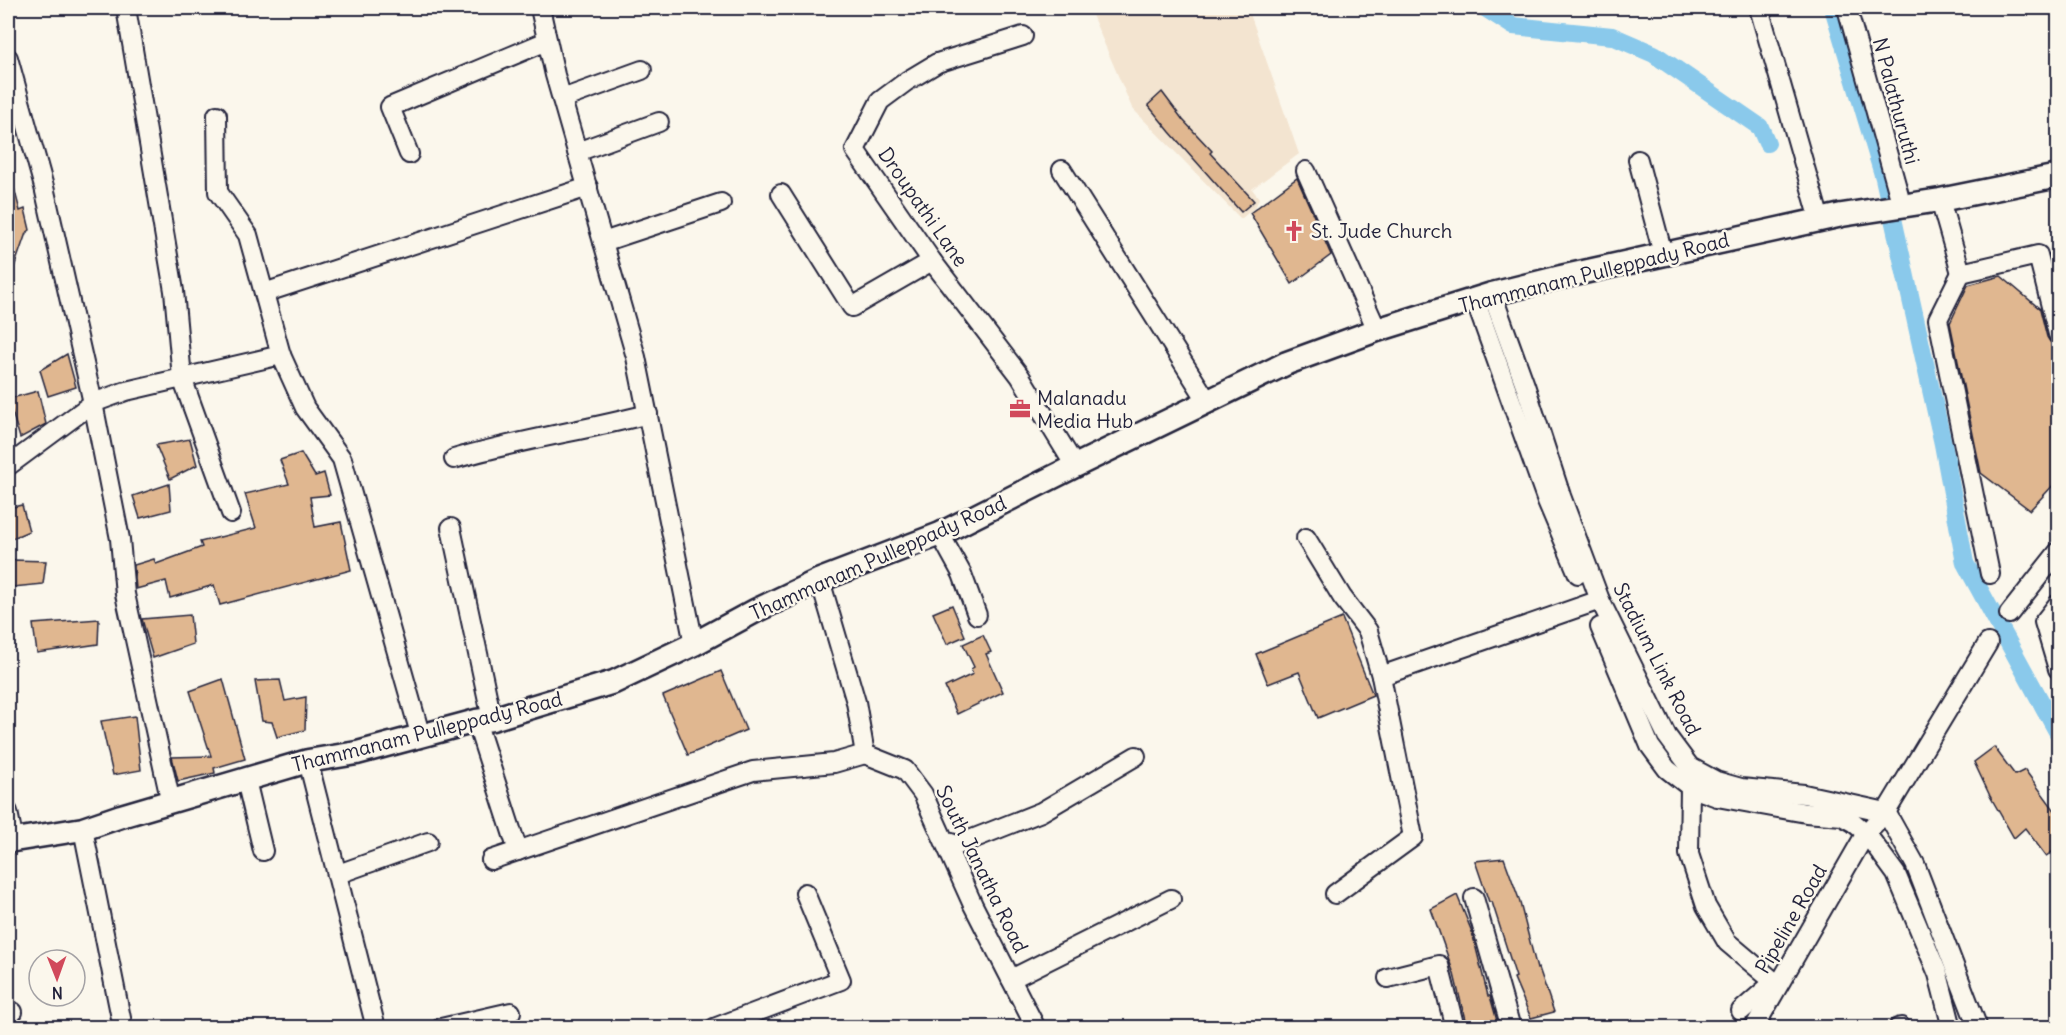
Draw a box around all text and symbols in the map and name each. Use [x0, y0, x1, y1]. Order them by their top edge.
street label: N Palathuruthi [1868, 35, 1925, 167]
street label: Droupathi Lane [873, 142, 974, 271]
place label: St. Jude Church [1311, 218, 1452, 243]
church icon: St. Jude Church [1282, 219, 1306, 243]
street label: Thammanam Pulleppady Road [1456, 227, 1732, 318]
place label: Malanadu Media Hub [1037, 385, 1133, 433]
office icon: Malanadu Media Hub [1008, 397, 1032, 421]
street label: Thammanam Pulleppady Road [746, 490, 1010, 625]
street label: Stadium Link Road [1608, 578, 1707, 739]
street label: Thammanam Pulleppady Road [289, 686, 565, 777]
street label: South Janatha Road [931, 781, 1034, 957]
street label: Pipeline Road [1749, 860, 1832, 978]
north arrow [27, 948, 87, 1008]
text: N [52, 983, 63, 1003]

